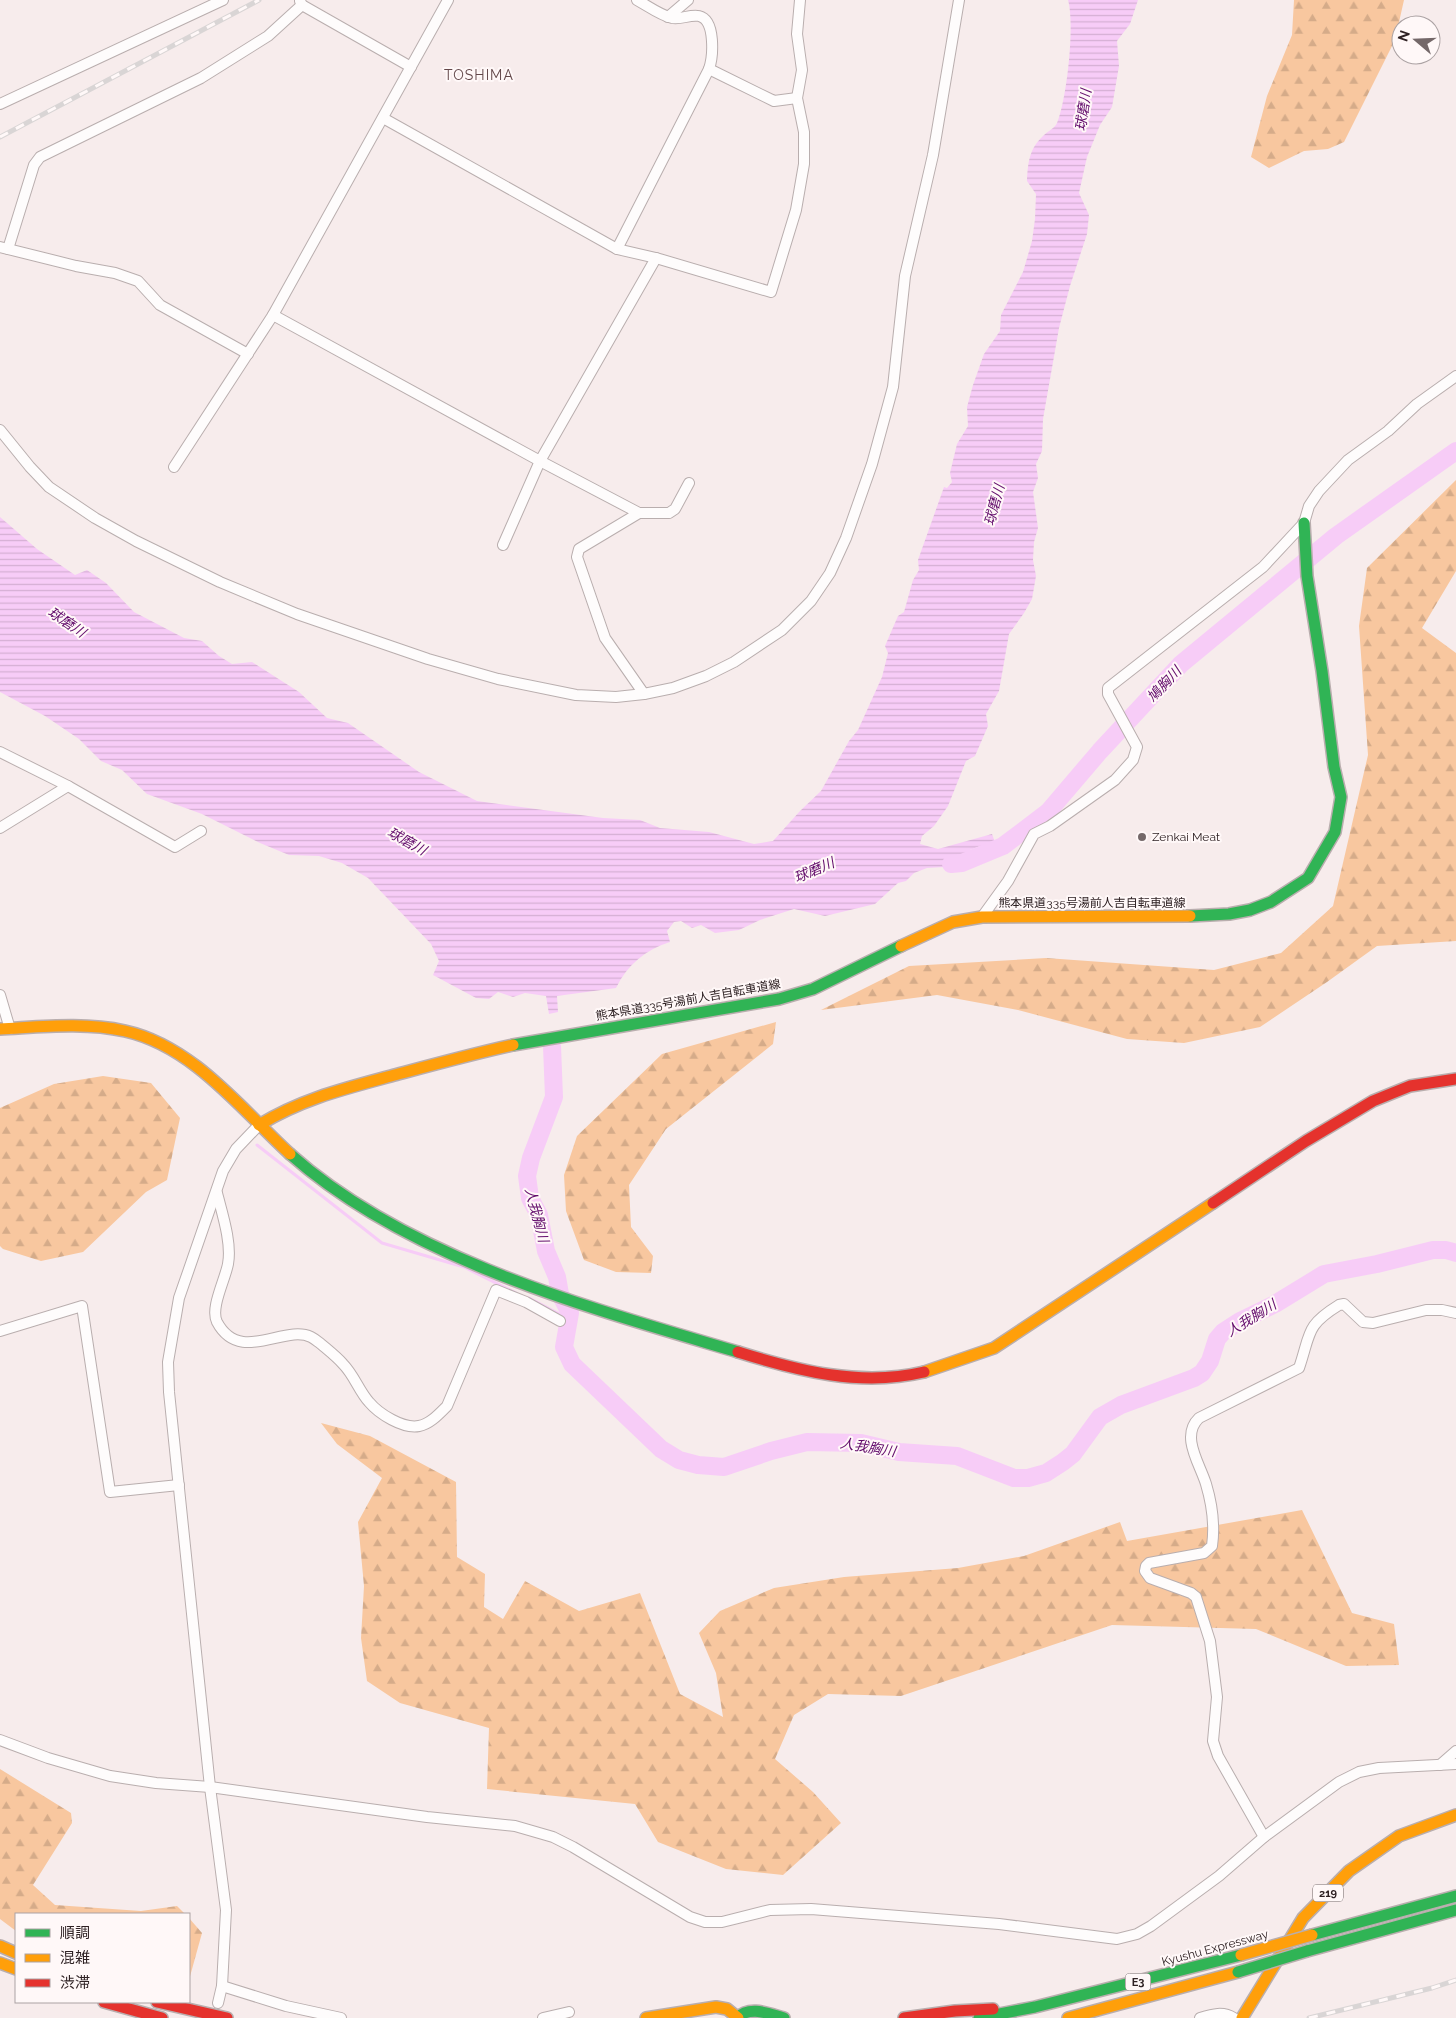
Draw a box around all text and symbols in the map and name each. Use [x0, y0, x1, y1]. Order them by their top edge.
north arrow [1391, 15, 1441, 65]
text: N [1394, 28, 1413, 43]
district label: TOSHIMA [444, 67, 514, 83]
water label: 球磨川 [1072, 86, 1094, 132]
water label: 球磨川 [981, 481, 1008, 527]
water label: 球磨川 [45, 604, 91, 641]
water label: 鳩胸川 [1144, 662, 1186, 705]
water label: 球磨川 [385, 824, 431, 859]
place label: Zenkai Meat [1152, 830, 1220, 844]
marker: Zenkai Meat [1136, 831, 1148, 843]
water label: 球磨川 [792, 854, 838, 886]
street label: 熊本県道335号湯前人吉自転車道線 [998, 896, 1186, 910]
street label: 熊本県道335号湯前人吉自転車道線 [595, 977, 781, 1023]
water label: 人我胸川 [522, 1186, 552, 1246]
water label: 人我胸川 [1223, 1295, 1281, 1340]
water label: 人我胸川 [839, 1435, 899, 1460]
road number: 219 [1313, 1885, 1343, 1902]
legend [15, 1913, 190, 2003]
text: 順調 [60, 1924, 90, 1942]
street label: Kyushu Expressway [1160, 1927, 1270, 1969]
text: 混雑 [60, 1949, 90, 1967]
text: 渋滞 [60, 1974, 90, 1992]
road number: E3 [1126, 1974, 1150, 1990]

